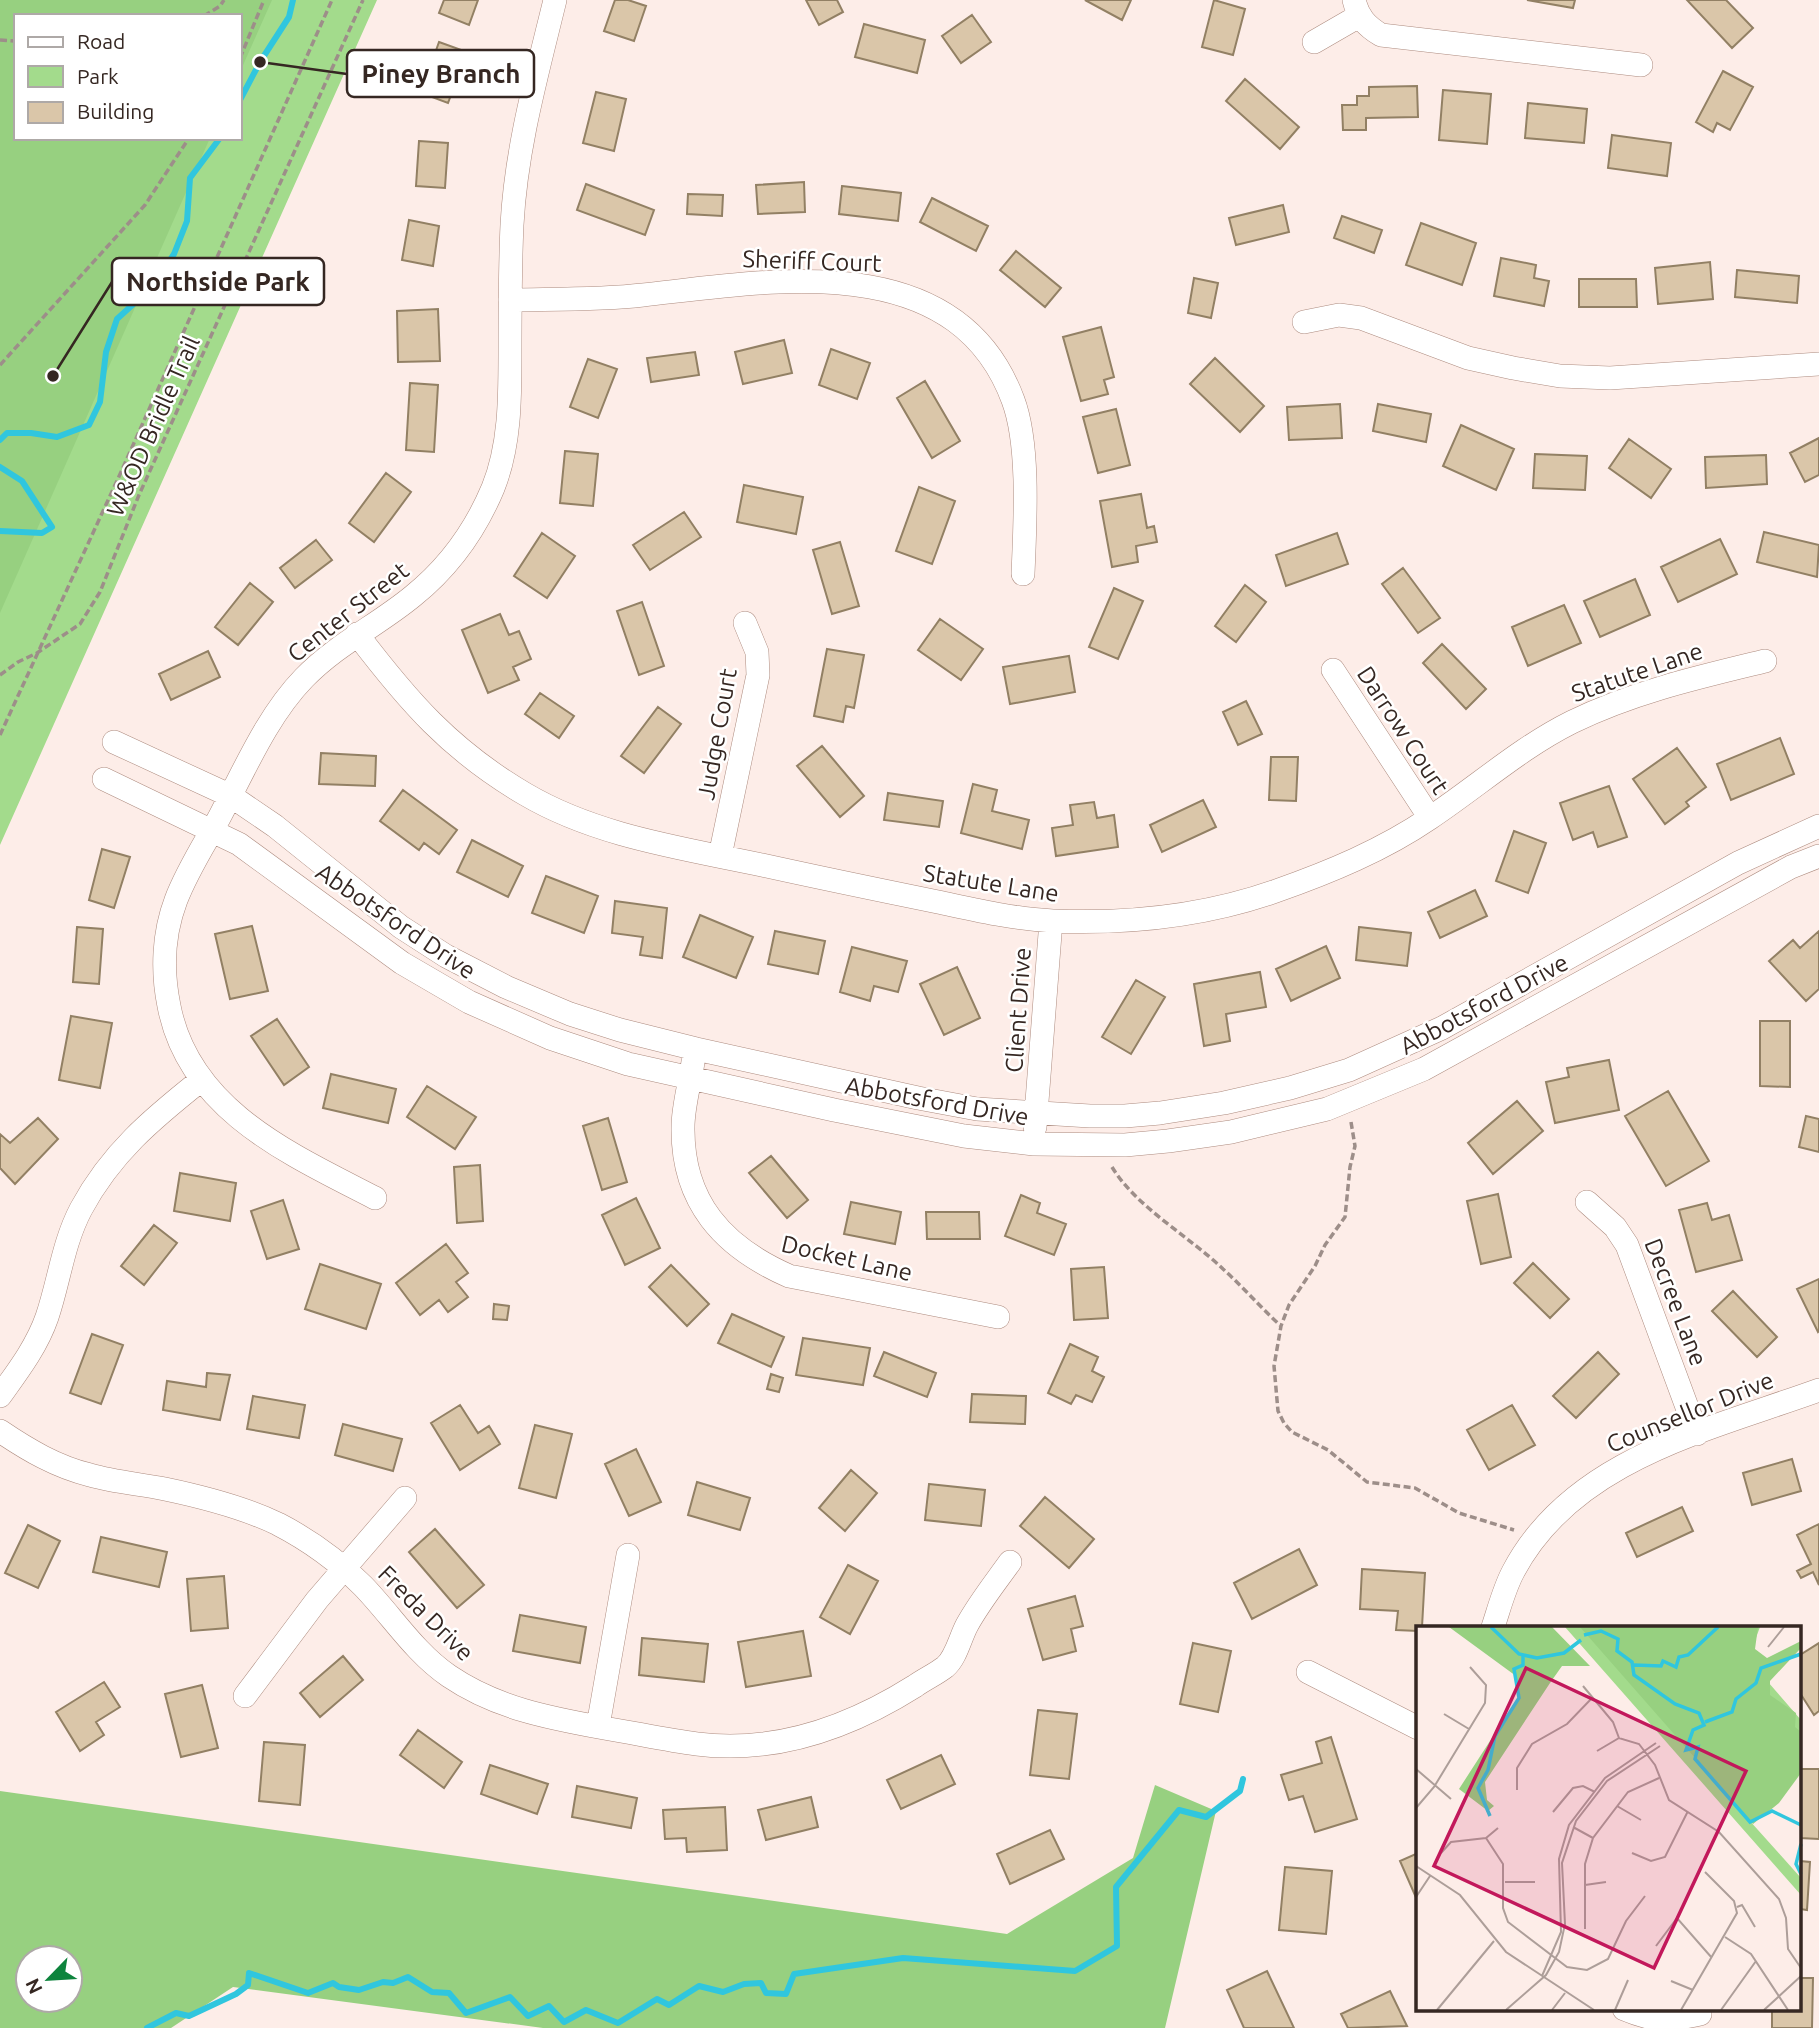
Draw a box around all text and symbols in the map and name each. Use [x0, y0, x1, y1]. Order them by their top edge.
legend [14, 14, 242, 140]
text: Road [77, 29, 125, 53]
callout: Piney Branch [347, 50, 534, 97]
text: Piney Branch [362, 59, 520, 88]
text: Park [77, 64, 119, 88]
text: Building [77, 99, 154, 123]
street label: Sheriff Court [742, 245, 883, 277]
callout: Northside Park [112, 258, 324, 305]
text: Northside Park [126, 267, 310, 296]
street label: W&OD Bridle Trail [101, 332, 205, 520]
street label: Center Street [282, 556, 414, 668]
street label: Statute Lane [1568, 637, 1706, 707]
street label: Darrow Court [1352, 661, 1455, 799]
street label: Judge Court [692, 666, 742, 802]
street label: Abbotsford Drive [311, 858, 481, 984]
street label: Statute Lane [921, 859, 1061, 907]
street label: Client Drive [1000, 946, 1036, 1074]
street label: Abbotsford Drive [1396, 948, 1572, 1060]
street label: Abbotsford Drive [843, 1072, 1031, 1130]
street label: Docket Lane [779, 1230, 915, 1286]
street label: Decree Lane [1639, 1235, 1713, 1369]
street label: Counsellor Drive [1603, 1366, 1777, 1458]
street label: Freda Drive [373, 1560, 479, 1666]
inset map [1416, 1626, 1801, 2010]
north arrow [14, 1944, 84, 2014]
text: N [21, 1975, 47, 1997]

